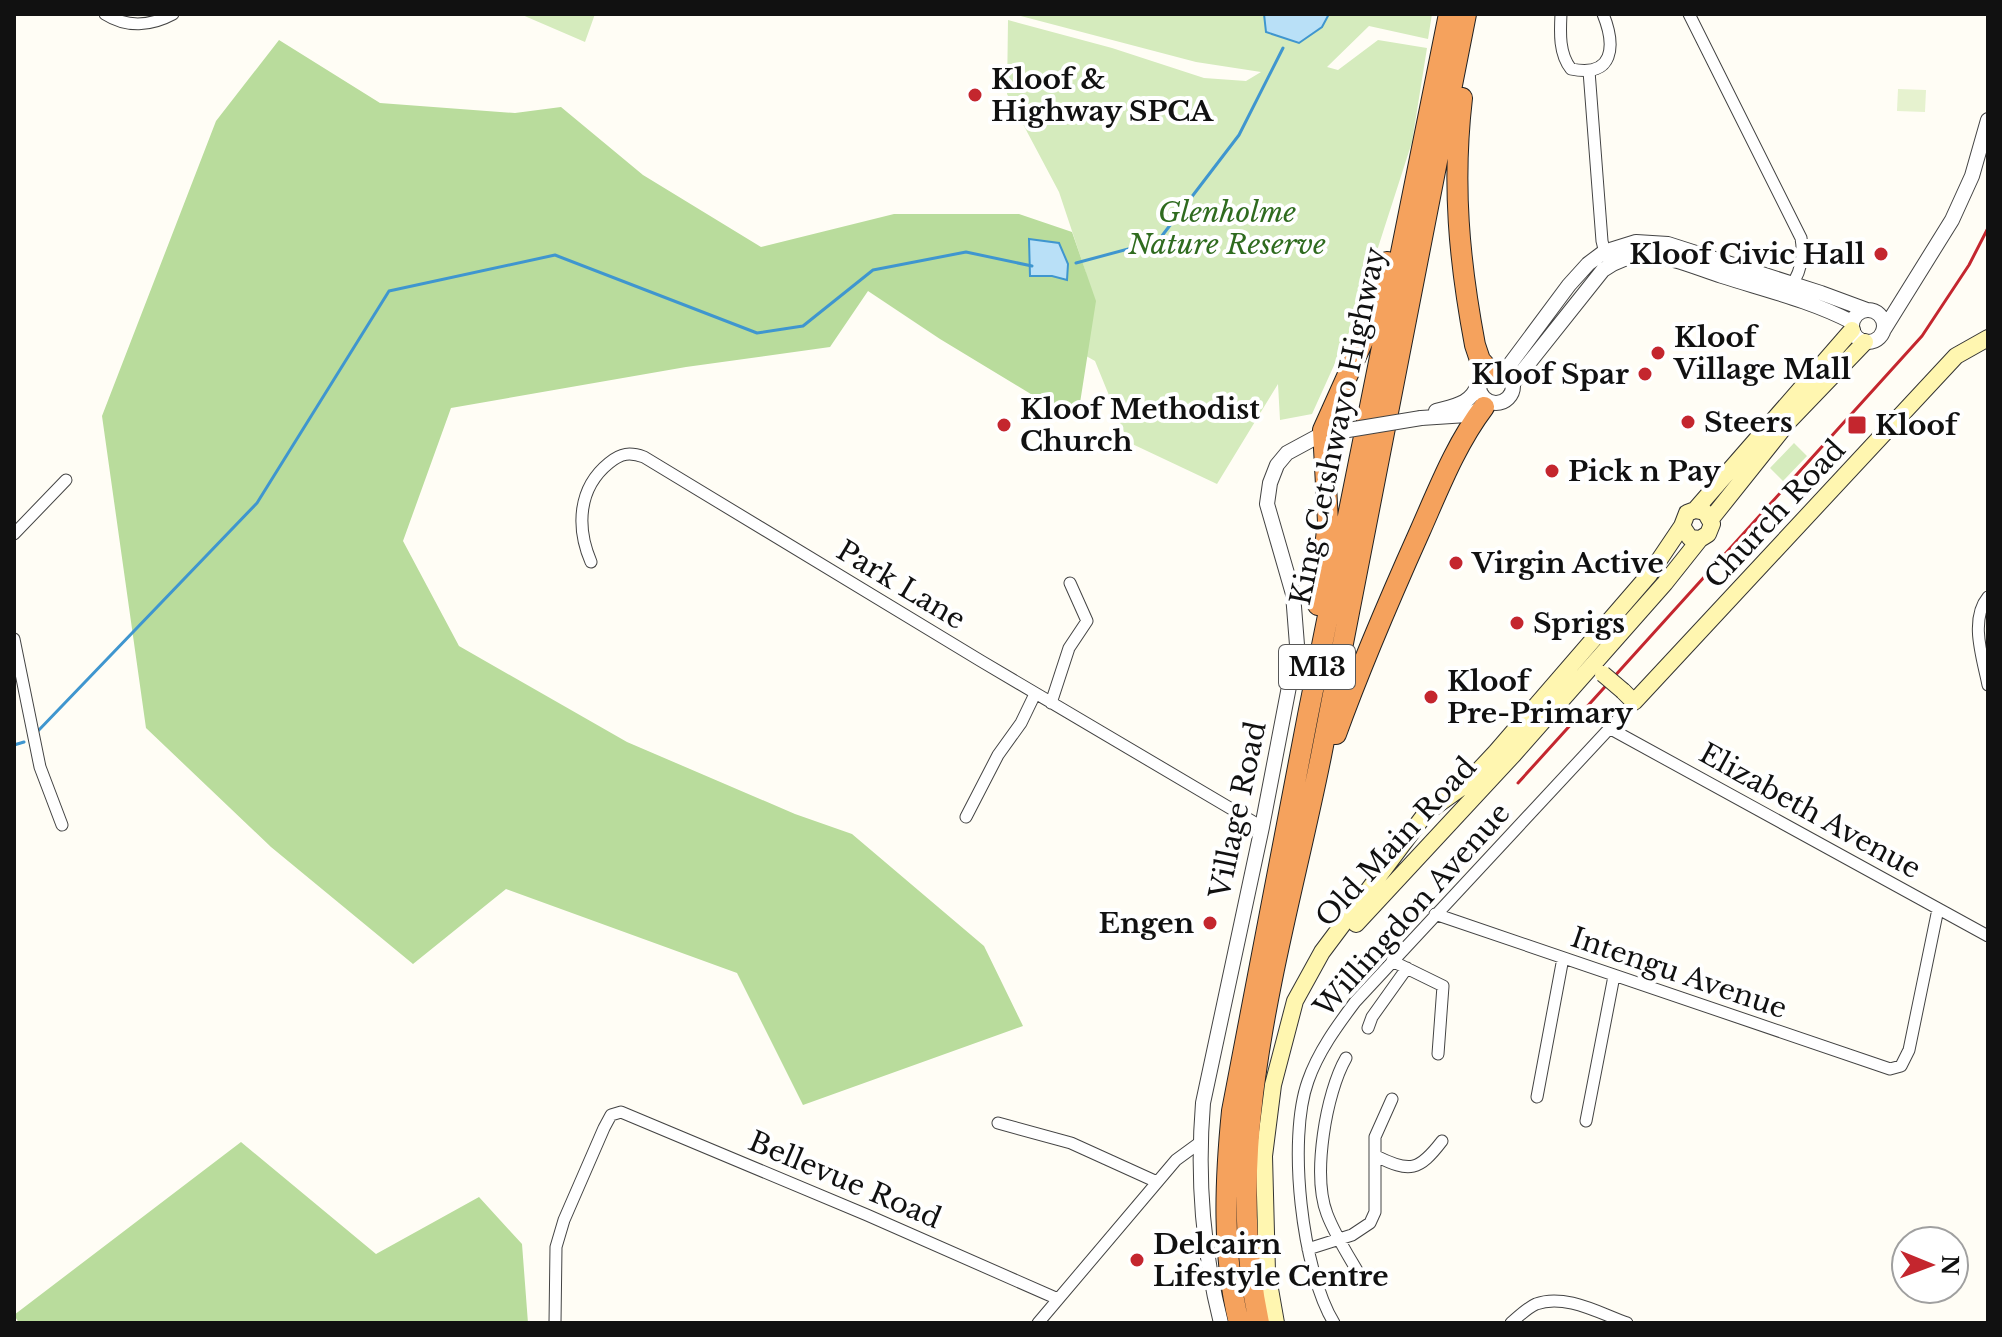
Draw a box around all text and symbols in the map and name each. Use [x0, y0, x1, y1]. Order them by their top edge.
place label: Kloof & Highway SPCA [991, 62, 1214, 129]
marker: Kloof & Highway SPCA [966, 86, 984, 104]
park label: Glenholme Nature Reserve [1127, 195, 1326, 262]
place label: Kloof Civic Hall [1629, 237, 1865, 272]
street label: King Cetshwayo Highway [1283, 244, 1393, 608]
marker: Kloof Civic Hall [1872, 245, 1890, 263]
place label: Kloof Village Mall [1673, 320, 1851, 387]
marker: Kloof Village Mall [1649, 344, 1667, 362]
place label: Kloof Spar [1471, 357, 1629, 392]
marker: Kloof Spar [1636, 365, 1654, 383]
place label: Kloof Methodist Church [1020, 392, 1260, 459]
place label: Steers [1704, 405, 1793, 440]
place label: Kloof [1875, 408, 1960, 443]
marker: Steers [1679, 413, 1697, 431]
marker: Kloof [1846, 414, 1868, 436]
marker: Kloof Methodist Church [995, 416, 1013, 434]
street label: Church Road [1697, 432, 1853, 596]
place label: Pick n Pay [1568, 454, 1722, 489]
marker: Pick n Pay [1543, 462, 1561, 480]
street label: Park Lane [830, 533, 972, 637]
place label: Virgin Active [1471, 546, 1664, 581]
marker: Virgin Active [1447, 554, 1465, 572]
place label: Sprigs [1533, 606, 1625, 641]
marker: Sprigs [1508, 614, 1526, 632]
road number: M13 [1279, 645, 1355, 689]
place label: Kloof Pre-Primary [1447, 664, 1634, 731]
marker: Kloof Pre-Primary [1422, 688, 1440, 706]
street label: Village Road [1202, 718, 1274, 903]
street label: Elizabeth Avenue [1693, 736, 1927, 886]
street label: Old Main Road [1308, 750, 1484, 934]
street label: Willingdon Avenue [1306, 796, 1517, 1025]
place label: Engen [1099, 906, 1194, 941]
marker: Engen [1201, 914, 1219, 932]
street label: Intengu Avenue [1567, 920, 1791, 1026]
street label: Bellevue Road [743, 1124, 947, 1236]
north arrow [1890, 1225, 1970, 1305]
place label: Delcairn Lifestyle Centre [1153, 1227, 1389, 1294]
marker: Delcairn Lifestyle Centre [1128, 1251, 1146, 1269]
text: N [1936, 1255, 1963, 1276]

